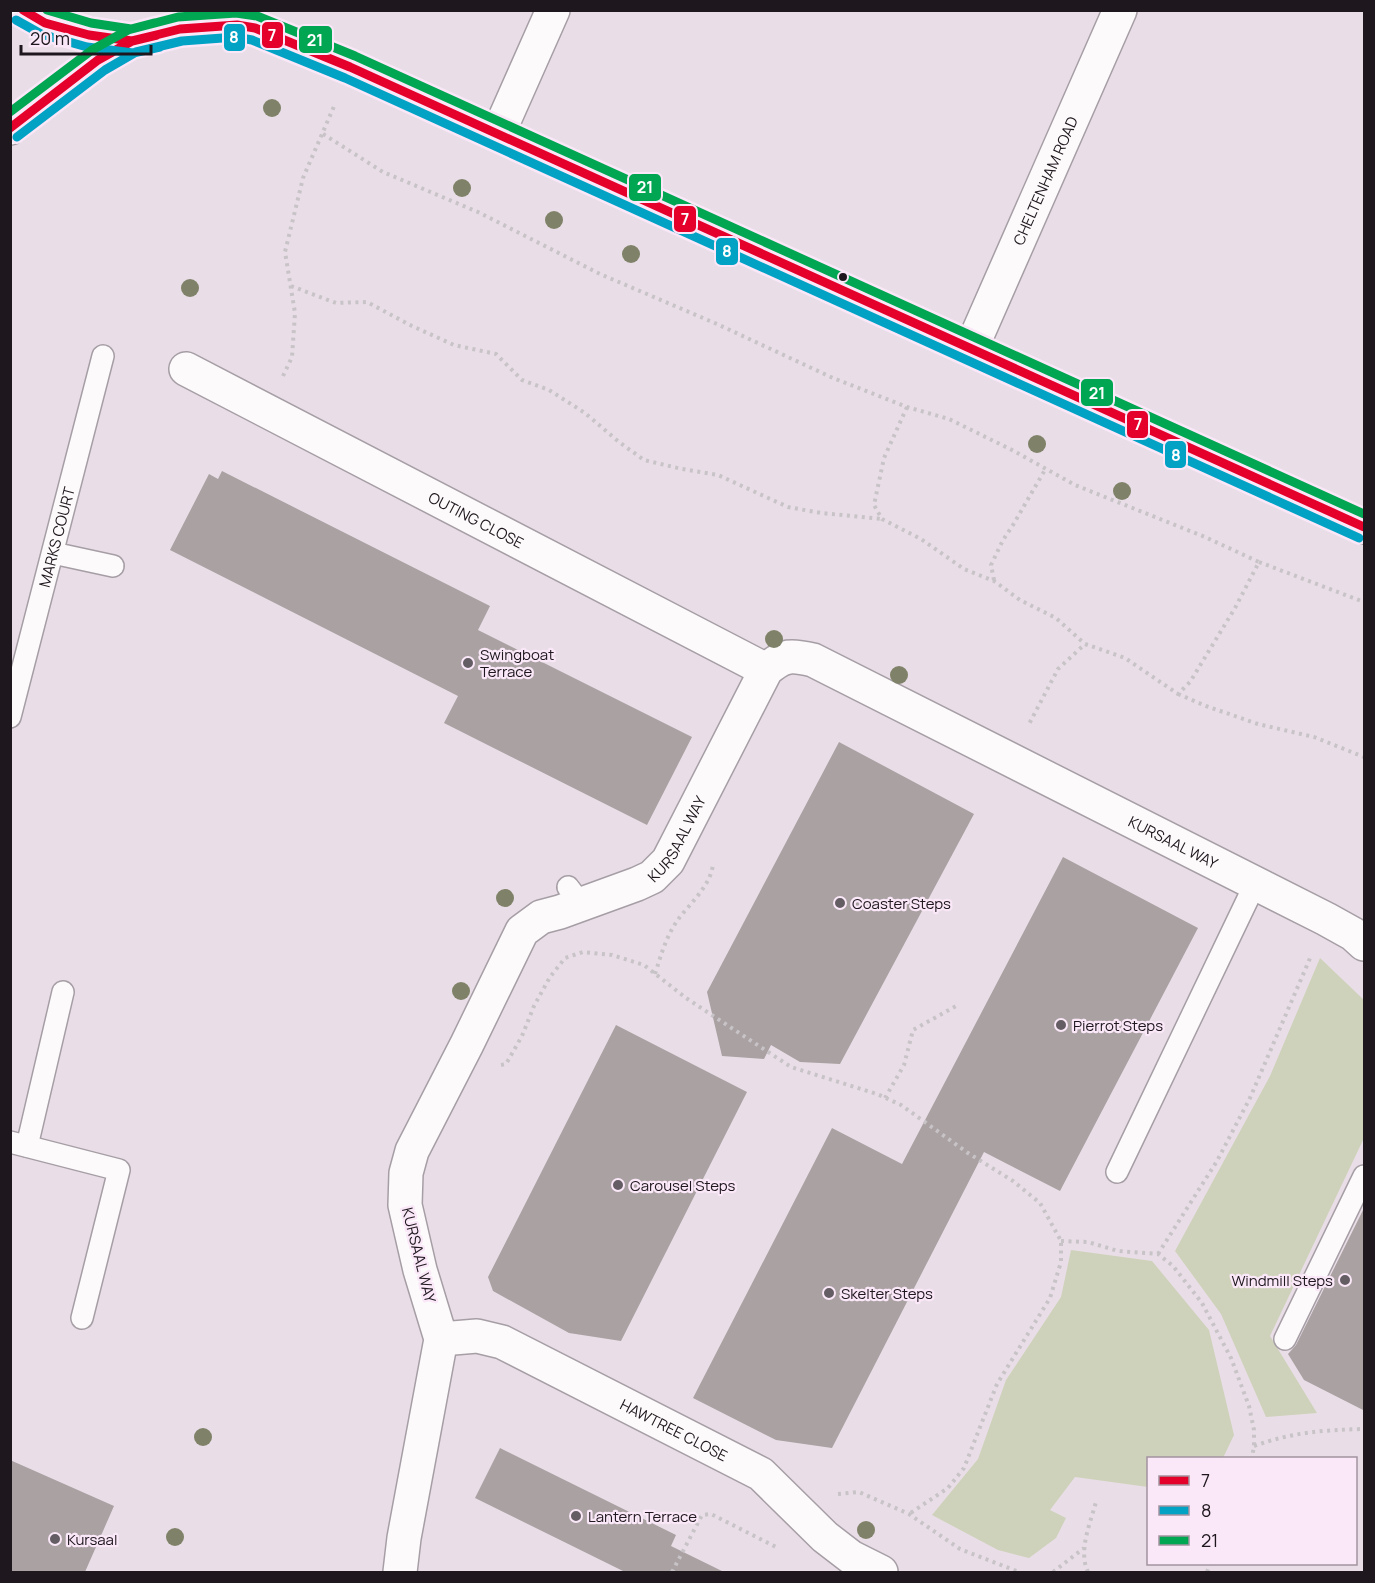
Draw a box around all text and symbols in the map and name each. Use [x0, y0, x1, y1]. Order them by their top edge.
scale bar [21, 18, 152, 56]
line badge: 7 [261, 21, 284, 49]
line badge: 8 [223, 23, 246, 52]
text: 7 [268, 24, 276, 46]
line badge: 21 [298, 25, 333, 54]
text: 20 m [30, 26, 70, 50]
text: 8 [229, 26, 239, 48]
text: 21 [307, 29, 323, 51]
street label: CHELTENHAM ROAD [1008, 113, 1083, 248]
line badge: 21 [628, 173, 662, 202]
text: 21 [637, 176, 653, 198]
line badge: 7 [673, 205, 697, 233]
text: 7 [681, 208, 689, 230]
line badge: 8 [715, 237, 739, 266]
text: 8 [722, 240, 732, 262]
unlabelled marker [837, 271, 849, 283]
line badge: 21 [1080, 378, 1114, 407]
text: 21 [1089, 382, 1105, 404]
line badge: 7 [1126, 410, 1149, 439]
text: 7 [1134, 413, 1142, 435]
line badge: 8 [1164, 440, 1187, 469]
text: 8 [1171, 444, 1181, 466]
street label: MARKS COURT [33, 484, 79, 589]
street label: OUTING CLOSE [425, 486, 527, 553]
place label: Swingboat Terrace [480, 644, 554, 682]
marker: Swingboat Terrace [461, 656, 475, 670]
street label: KURSAAL WAY [643, 791, 711, 886]
street label: KURSAAL WAY [1125, 811, 1222, 874]
place label: Coaster Steps [852, 893, 951, 914]
marker: Coaster Steps [833, 896, 847, 910]
place label: Pierrot Steps [1073, 1015, 1163, 1036]
marker: Pierrot Steps [1054, 1018, 1068, 1032]
place label: Carousel Steps [630, 1175, 736, 1196]
marker: Carousel Steps [611, 1178, 625, 1192]
street label: KURSAAL WAY [397, 1205, 441, 1305]
place label: Windmill Steps [1232, 1270, 1333, 1291]
marker: Windmill Steps [1338, 1273, 1352, 1287]
place label: Skelter Steps [841, 1283, 933, 1304]
marker: Skelter Steps [822, 1286, 836, 1300]
street label: HAWTREE CLOSE [617, 1394, 731, 1466]
legend [1147, 1457, 1357, 1565]
text: 7 [1201, 1468, 1210, 1492]
text: 8 [1201, 1498, 1211, 1522]
place label: Lantern Terrace [588, 1506, 697, 1527]
marker: Lantern Terrace [569, 1509, 583, 1523]
text: 21 [1201, 1528, 1218, 1552]
place label: Kursaal [67, 1529, 117, 1550]
marker: Kursaal [48, 1532, 62, 1546]

